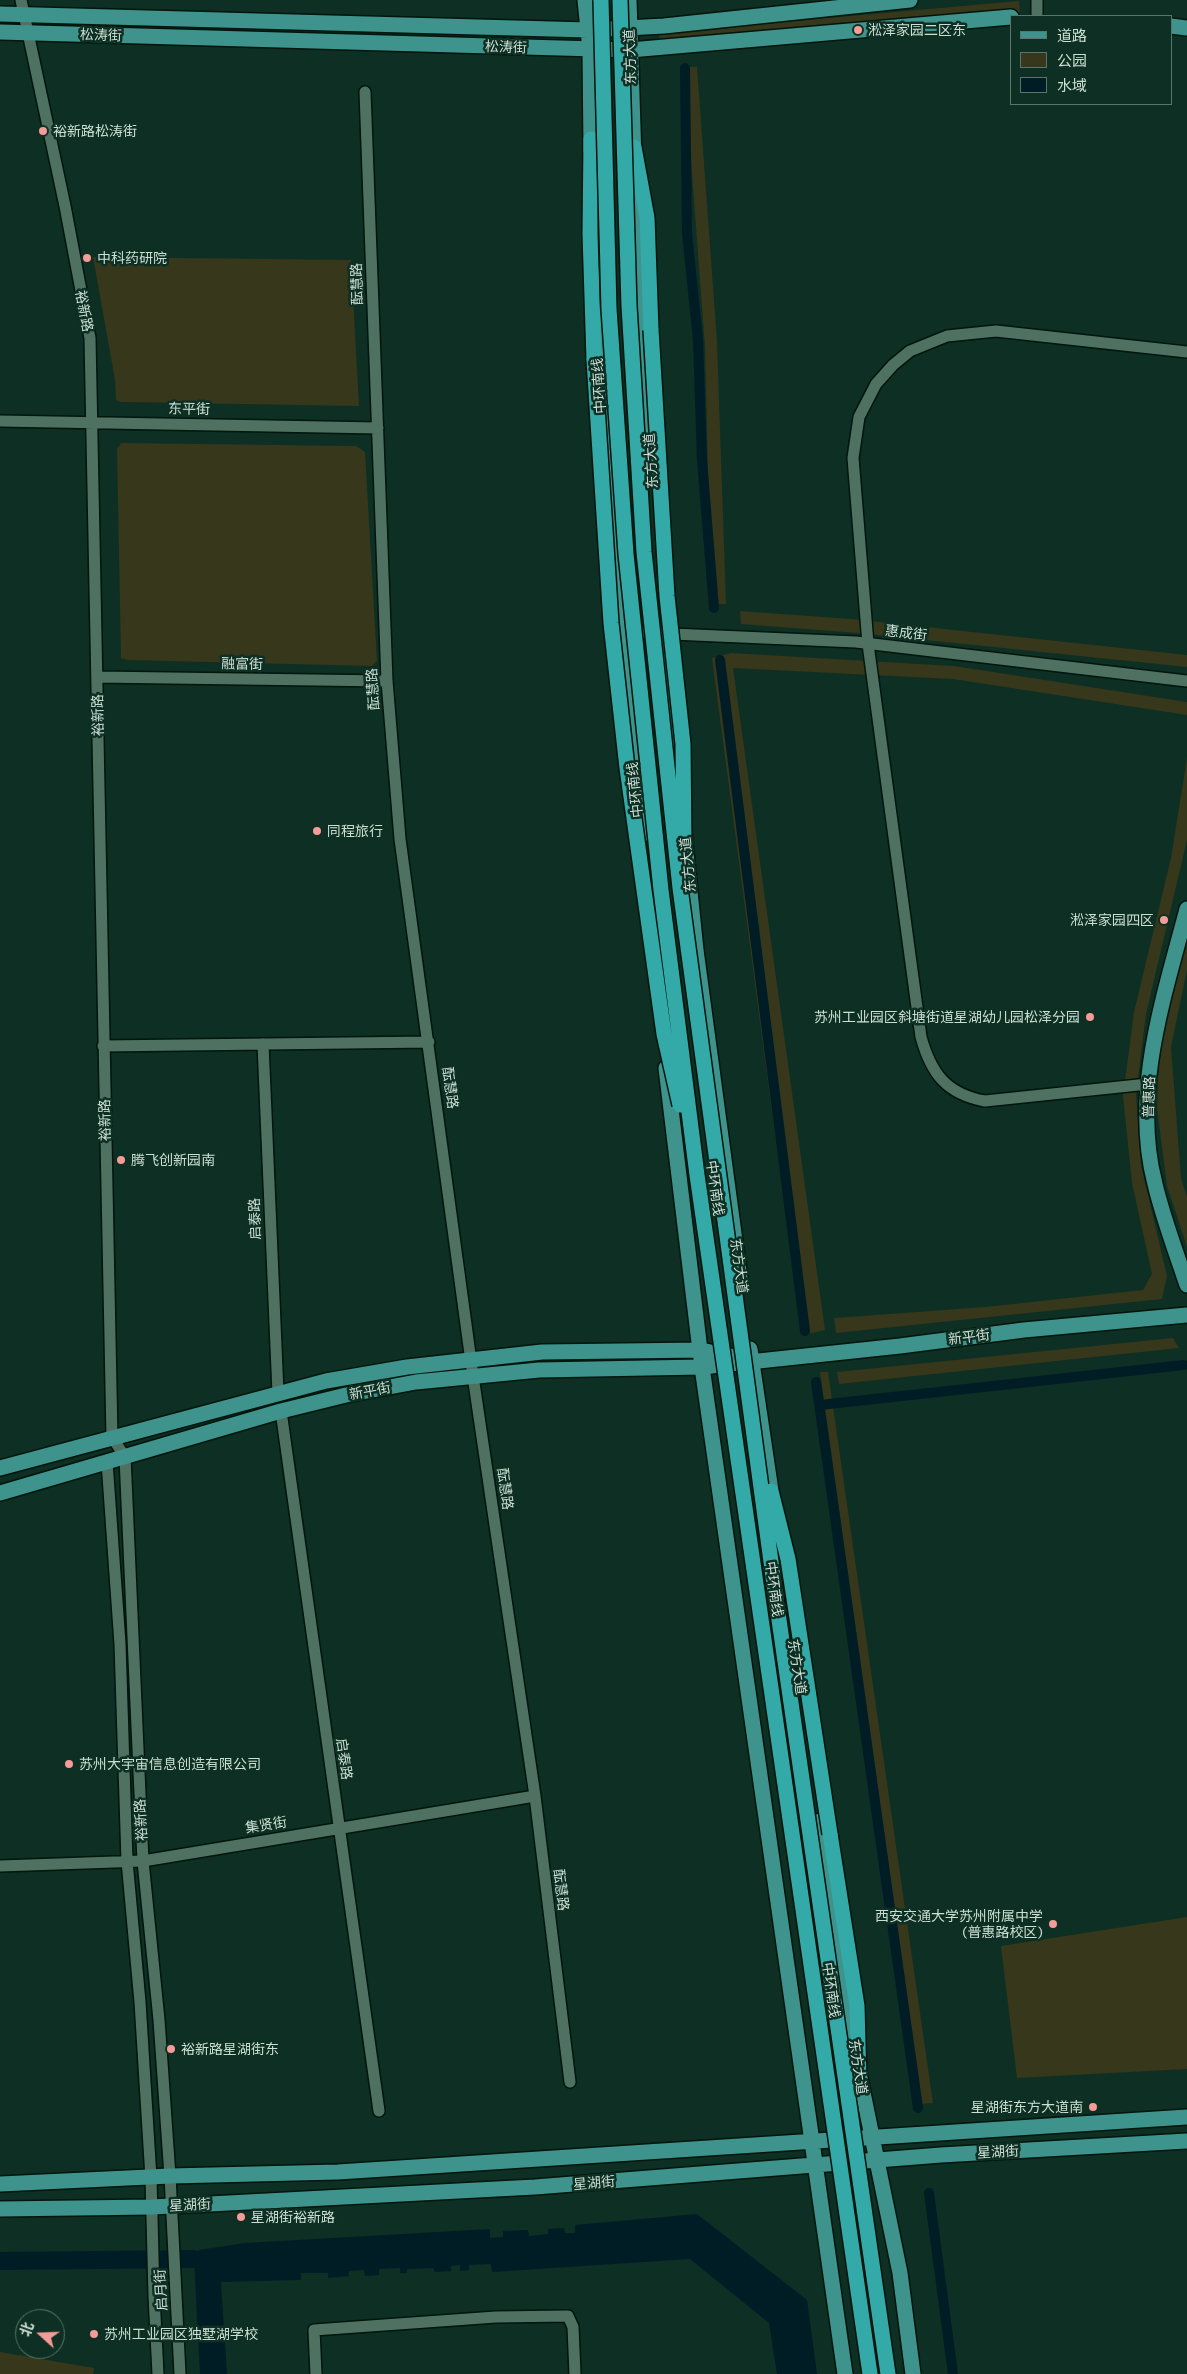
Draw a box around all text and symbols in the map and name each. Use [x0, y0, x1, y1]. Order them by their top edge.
legend [1010, 15, 1172, 105]
place label: 淞泽家园二区东 [868, 22, 966, 38]
marker: 淞泽家园二区东 [852, 24, 864, 36]
street label: 松涛街 [80, 26, 122, 44]
text: 道路 [1057, 26, 1087, 44]
street label: 东方大道 [621, 29, 639, 85]
street label: 松涛街 [485, 38, 527, 56]
text: 公园 [1057, 51, 1087, 69]
text: 水域 [1057, 76, 1087, 94]
place label: 裕新路松涛街 [53, 123, 137, 139]
marker: 裕新路松涛街 [37, 125, 49, 137]
place label: 中科药研院 [97, 250, 167, 266]
marker: 中科药研院 [81, 252, 93, 264]
street label: 酝慧路 [348, 263, 366, 305]
street label: 裕新路 [72, 289, 96, 333]
street label: 中环南线 [589, 357, 609, 415]
street label: 东平街 [168, 400, 210, 418]
street label: 东方大道 [641, 432, 661, 490]
street label: 惠成街 [884, 622, 928, 644]
street label: 融富街 [221, 655, 263, 673]
street label: 酝慧路 [363, 667, 383, 711]
street label: 裕新路 [89, 694, 107, 736]
street label: 中环南线 [624, 761, 646, 819]
place label: 同程旅行 [327, 823, 383, 839]
marker: 同程旅行 [311, 825, 323, 837]
street label: 东方大道 [677, 836, 699, 894]
place label: 淞泽家园四区 [1070, 912, 1154, 928]
marker: 淞泽家园四区 [1158, 914, 1170, 926]
place label: 苏州工业园区斜塘街道星湖幼儿园松泽分园 [814, 1009, 1080, 1025]
marker: 苏州工业园区斜塘街道星湖幼儿园松泽分园 [1084, 1011, 1096, 1023]
street label: 酝慧路 [439, 1066, 461, 1110]
street label: 普惠路 [1140, 1076, 1158, 1118]
street label: 裕新路 [96, 1099, 114, 1141]
place label: 腾飞创新园南 [131, 1152, 215, 1168]
marker: 腾飞创新园南 [115, 1154, 127, 1166]
street label: 中环南线 [703, 1159, 727, 1217]
street label: 启泰路 [246, 1198, 264, 1240]
street label: 东方大道 [727, 1237, 751, 1295]
street label: 新平街 [947, 1326, 991, 1348]
street label: 新平街 [348, 1379, 392, 1403]
street label: 酝慧路 [494, 1467, 516, 1511]
street label: 中环南线 [762, 1560, 786, 1618]
street label: 东方大道 [784, 1638, 810, 1696]
street label: 启泰路 [333, 1737, 355, 1781]
place label: 苏州大宇宙信息创造有限公司 [79, 1756, 261, 1772]
marker: 苏州大宇宙信息创造有限公司 [63, 1758, 75, 1770]
street label: 裕新路 [132, 1799, 150, 1841]
street label: 集贤街 [244, 1813, 288, 1837]
street label: 酝慧路 [550, 1868, 572, 1912]
place label: 西安交通大学苏州附属中学 (普惠路校区) [875, 1908, 1043, 1940]
marker: 西安交通大学苏州附属中学 (普惠路校区) [1047, 1918, 1059, 1930]
street label: 中环南线 [819, 1961, 843, 2019]
street label: 东方大道 [845, 2038, 871, 2096]
place label: 裕新路星湖街东 [181, 2041, 279, 2057]
marker: 裕新路星湖街东 [165, 2043, 177, 2055]
place label: 星湖街东方大道南 [971, 2099, 1083, 2115]
marker: 星湖街东方大道南 [1087, 2101, 1099, 2113]
street label: 星湖街 [977, 2143, 1019, 2161]
street label: 星湖街 [572, 2173, 616, 2193]
street label: 星湖街 [169, 2196, 211, 2214]
place label: 星湖街裕新路 [251, 2209, 335, 2225]
marker: 星湖街裕新路 [235, 2211, 247, 2223]
street label: 启月街 [152, 2269, 170, 2311]
north arrow [15, 2309, 65, 2359]
text: 北 [16, 2320, 37, 2339]
place label: 苏州工业园区独墅湖学校 [104, 2326, 258, 2342]
marker: 苏州工业园区独墅湖学校 [88, 2328, 100, 2340]

